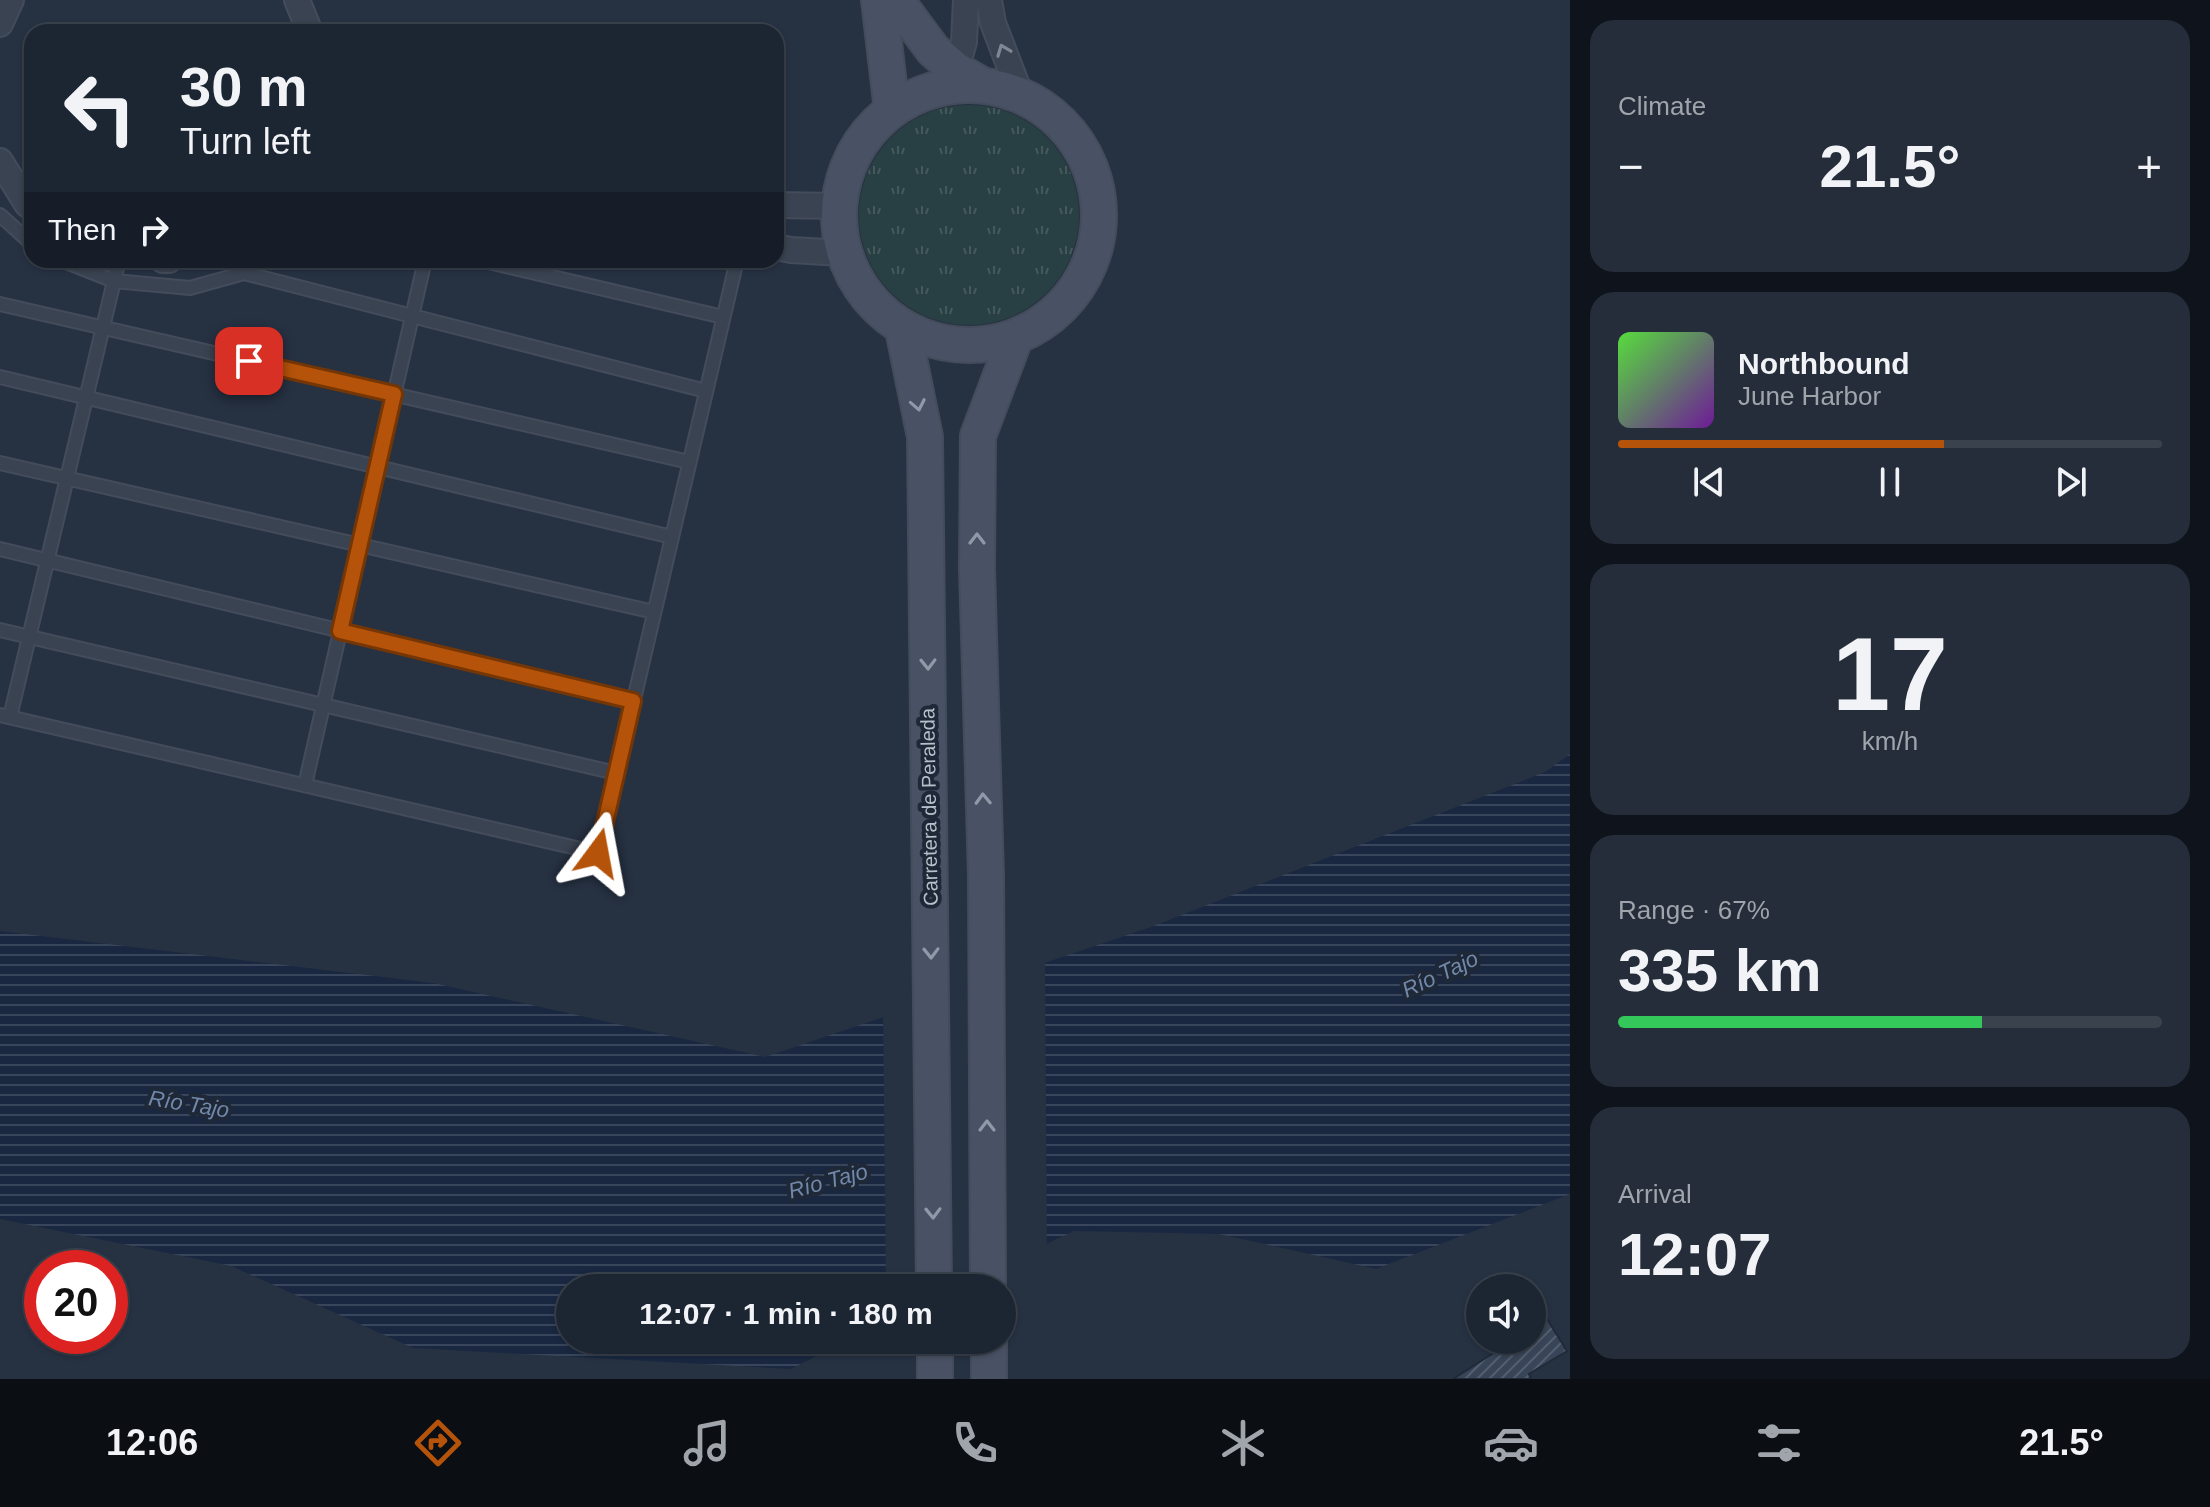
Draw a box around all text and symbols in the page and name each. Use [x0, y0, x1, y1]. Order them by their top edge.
one-way arrow [996, 43, 1013, 57]
text: 30 m [180, 55, 308, 118]
icon: left [48, 56, 152, 160]
text: Climate [1618, 91, 1706, 121]
text: Turn left [180, 121, 311, 162]
text: 21.5° [1820, 133, 1960, 200]
text: − [1618, 142, 1644, 191]
text: + [2136, 142, 2162, 191]
icon: right [132, 208, 176, 252]
text: Then [48, 213, 116, 246]
pin [215, 327, 283, 395]
icon: arrive [227, 339, 271, 383]
text: Northbound [1738, 347, 1910, 380]
text: June Harbor [1738, 381, 1881, 411]
one-way arrow [909, 398, 926, 412]
icon: previous [1687, 460, 1731, 504]
icon: pause [1868, 460, 1912, 504]
icon: next [2049, 460, 2093, 504]
one-way arrow [968, 532, 986, 545]
text: 17 [1832, 616, 1948, 732]
one-way arrow [919, 658, 936, 671]
street label: Carretera de Peraleda [916, 707, 942, 906]
text: km/h [1862, 726, 1918, 756]
one-way arrow [975, 792, 992, 805]
position arrow [556, 811, 640, 895]
text: Range · 67% [1618, 895, 1770, 925]
text: 335 km [1618, 937, 1822, 1004]
water label: Río Tajo [1398, 946, 1482, 1002]
one-way arrow [922, 947, 940, 960]
water label: Río Tajo [147, 1085, 231, 1123]
one-way arrow [978, 1119, 996, 1132]
water label: Río Tajo [786, 1158, 870, 1204]
text: Arrival [1618, 1179, 1692, 1209]
one-way arrow [925, 1207, 942, 1220]
text: 12:07 [1618, 1221, 1771, 1288]
speed limit sign: 20 [24, 1250, 128, 1354]
map controls [1466, 1274, 1546, 1354]
button: sound [1466, 1274, 1546, 1354]
text: 12:07 · 1 min · 180 m [639, 1297, 933, 1330]
icon: directions [410, 1415, 466, 1471]
icon: music [679, 1415, 735, 1471]
icon: phone [947, 1415, 1003, 1471]
icon: climate [1215, 1415, 1271, 1471]
icon: car [1483, 1415, 1539, 1471]
icon: filters [1751, 1415, 1807, 1471]
text: 12:06 [106, 1422, 198, 1463]
text: 21.5° [2019, 1422, 2104, 1463]

